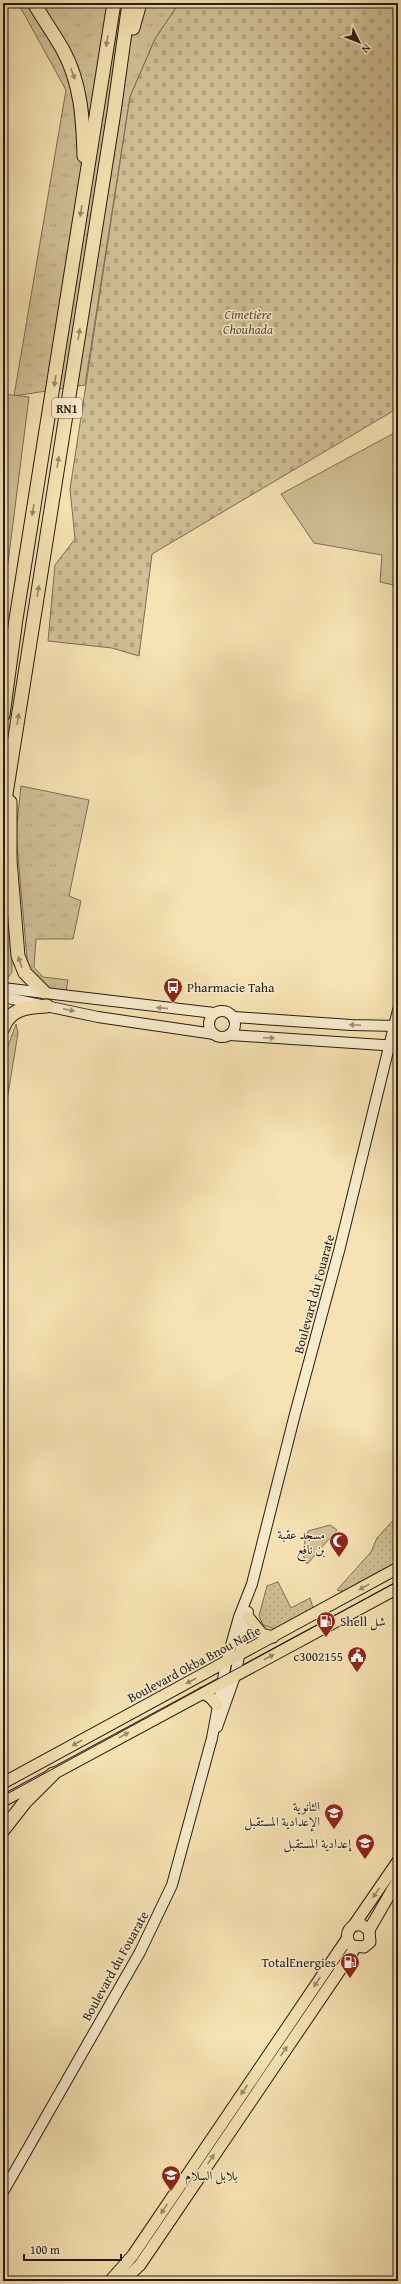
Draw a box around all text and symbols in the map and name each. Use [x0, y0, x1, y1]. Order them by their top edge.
north arrow [339, 22, 379, 62]
one-way arrow [104, 35, 110, 48]
text: N [358, 41, 375, 57]
one-way arrow [70, 68, 76, 80]
one-way arrow [78, 205, 84, 218]
park label: Cimetière Chouhada [223, 305, 273, 339]
one-way arrow [76, 328, 82, 340]
one-way arrow [52, 375, 58, 388]
road number: RN1 [52, 398, 82, 418]
one-way arrow [55, 456, 61, 468]
one-way arrow [30, 504, 36, 516]
one-way arrow [35, 585, 41, 597]
one-way arrow [15, 713, 21, 725]
one-way arrow [17, 956, 23, 968]
bus stop icon: Pharmacie Taha [162, 976, 184, 1004]
place label: Pharmacie Taha [187, 978, 275, 997]
one-way arrow [156, 1004, 168, 1011]
one-way arrow [62, 1008, 75, 1014]
one-way arrow [348, 1022, 361, 1028]
one-way arrow [263, 1034, 275, 1041]
street label: Boulevard du Fouarate [289, 1232, 339, 1356]
place label: مسجد عقبة بن نافع [277, 1525, 326, 1562]
mosque icon: مسجد عقبة بن نافع [328, 1530, 350, 1558]
one-way arrow [358, 1584, 370, 1591]
fuel station icon: Shell شل [315, 1610, 337, 1638]
place label: Shell شل [340, 1612, 386, 1631]
street label: Boulevard Okba Bnou Nafie [124, 1621, 264, 1707]
public building icon: c3002155 [346, 1645, 368, 1673]
place label: c3002155 [293, 1647, 343, 1666]
one-way arrow [263, 1654, 275, 1660]
one-way arrow [185, 1678, 197, 1685]
one-way arrow [118, 1732, 130, 1739]
one-way arrow [71, 1740, 82, 1746]
place label: الثانوية الإعدادية المستقبل [244, 1797, 320, 1832]
school or university icon: الثانوية الإعدادية المستقبل [323, 1802, 345, 1830]
school or university icon: إعدادية المستقبل [354, 1832, 376, 1860]
place label: إعدادية المستقبل [284, 1834, 352, 1853]
one-way arrow [372, 1888, 380, 1898]
street label: Boulevard du Fouarate [77, 1908, 153, 2024]
fuel station icon: TotalEnergies [339, 1951, 361, 1979]
place label: TotalEnergies [261, 1953, 336, 1972]
one-way arrow [313, 1976, 320, 1988]
one-way arrow [280, 2046, 288, 2056]
one-way arrow [240, 2085, 248, 2095]
one-way arrow [207, 2154, 215, 2164]
school or university icon: بلابل السلام [160, 2164, 182, 2192]
place label: بلابل السلام [185, 2166, 238, 2187]
one-way arrow [160, 2204, 167, 2215]
scale bar [24, 2236, 121, 2262]
text: 100 m [30, 2241, 60, 2258]

